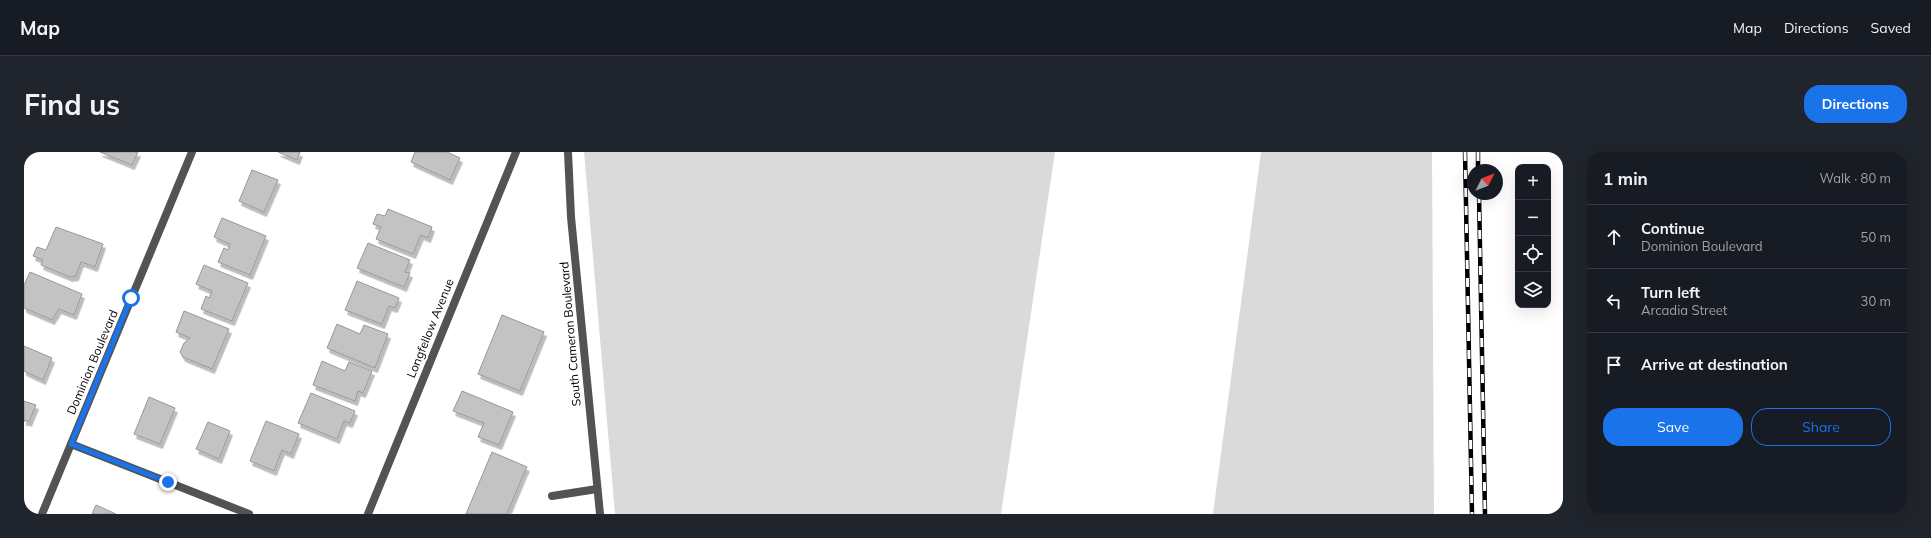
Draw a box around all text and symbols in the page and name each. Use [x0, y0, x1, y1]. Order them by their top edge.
text: Map [20, 16, 60, 40]
text: Map [1733, 19, 1762, 37]
text: Directions [1784, 19, 1849, 37]
text: Saved [1871, 19, 1911, 37]
button: Directions [1804, 85, 1907, 123]
text: Find us [24, 87, 120, 122]
north arrow [1467, 164, 1503, 200]
map controls [1515, 164, 1551, 308]
button: + [1515, 164, 1551, 200]
text: 1 min [1603, 168, 1648, 189]
text: Walk · 80 m [1820, 170, 1891, 186]
button: − [1515, 200, 1551, 236]
text: Continue [1641, 219, 1704, 238]
icon: ahead [1603, 226, 1625, 248]
text: 50 m [1861, 229, 1891, 245]
button: locate [1515, 236, 1551, 272]
text: Dominion Boulevard [1641, 238, 1763, 254]
street label: South Cameron Boulevard [556, 261, 584, 407]
button: layers [1515, 272, 1551, 308]
street label: Longfellow Avenue [403, 276, 457, 380]
text: Turn left [1641, 283, 1700, 302]
route start [122, 289, 140, 307]
icon: left [1603, 290, 1625, 312]
text: 30 m [1861, 293, 1891, 309]
text: Arcadia Street [1641, 302, 1727, 318]
street label: Dominion Boulevard [63, 307, 121, 417]
icon: arrive [1603, 354, 1625, 376]
text: Arrive at destination [1641, 355, 1788, 374]
button: Save [1603, 408, 1743, 446]
button: Share [1751, 408, 1891, 446]
route end [159, 473, 177, 491]

